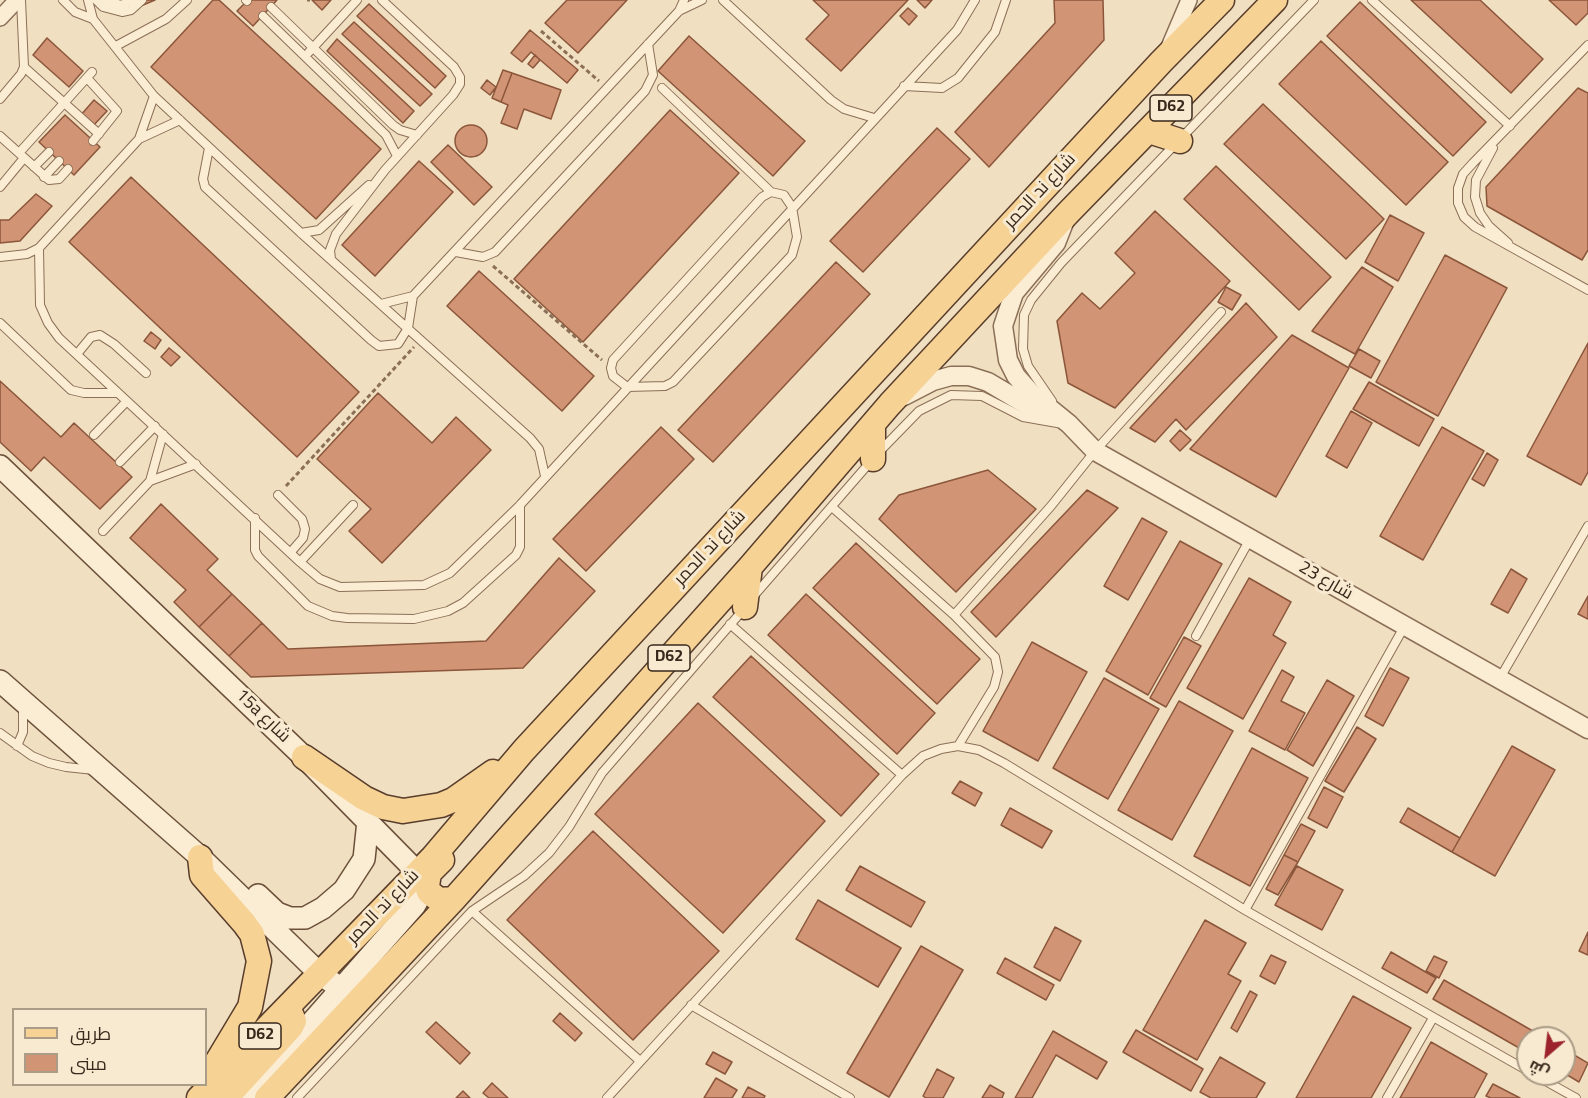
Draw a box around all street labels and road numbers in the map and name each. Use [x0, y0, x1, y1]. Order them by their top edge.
road number: D62 [1150, 95, 1192, 121]
street label: شارع ند الحمر [1001, 150, 1081, 234]
street label: شارع ند الحمر [671, 507, 751, 591]
street label: شارع 23 [1294, 558, 1356, 606]
road number: D62 [648, 645, 690, 671]
street label: 15a شارع [230, 686, 294, 748]
street label: شارع ند الحمر [343, 866, 425, 950]
road number: D62 [239, 1023, 281, 1049]

